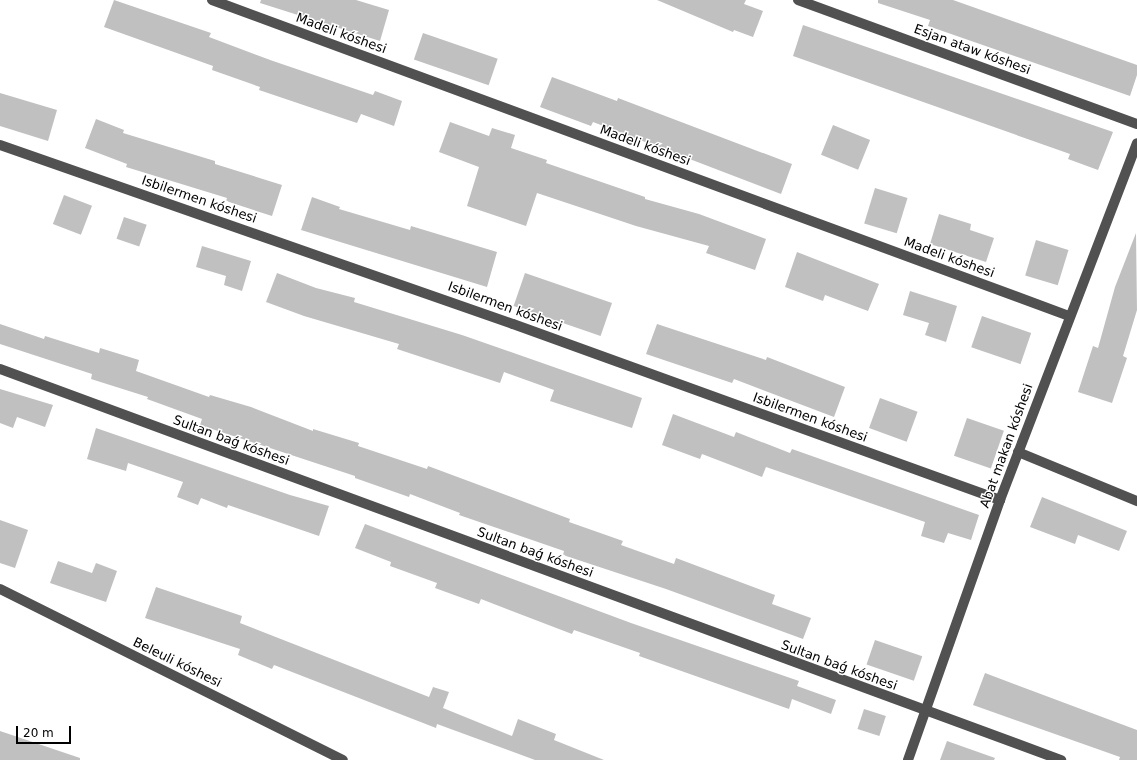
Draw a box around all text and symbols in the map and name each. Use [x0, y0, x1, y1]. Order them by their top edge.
street label: Madeli kóshesi [294, 10, 388, 58]
street label: Esjan ataw kóshesi [911, 22, 1033, 78]
street label: Madeli kóshesi [598, 122, 692, 170]
street label: Isbilermen kóshesi [139, 173, 259, 227]
street label: Madeli kóshesi [902, 234, 996, 282]
street label: Isbilermen kóshesi [446, 279, 564, 335]
street label: Abat makan kóshesi [977, 382, 1037, 510]
street label: Isbilermen kóshesi [751, 390, 869, 446]
street label: Sultan baǵ kóshesi [171, 413, 291, 469]
street label: Sultan baǵ kóshesi [475, 525, 595, 581]
street label: Beleuli kóshesi [130, 635, 224, 691]
street label: Sultan baǵ kóshesi [779, 638, 899, 694]
scale bar [18, 718, 73, 744]
text: 20 m [23, 726, 54, 740]

